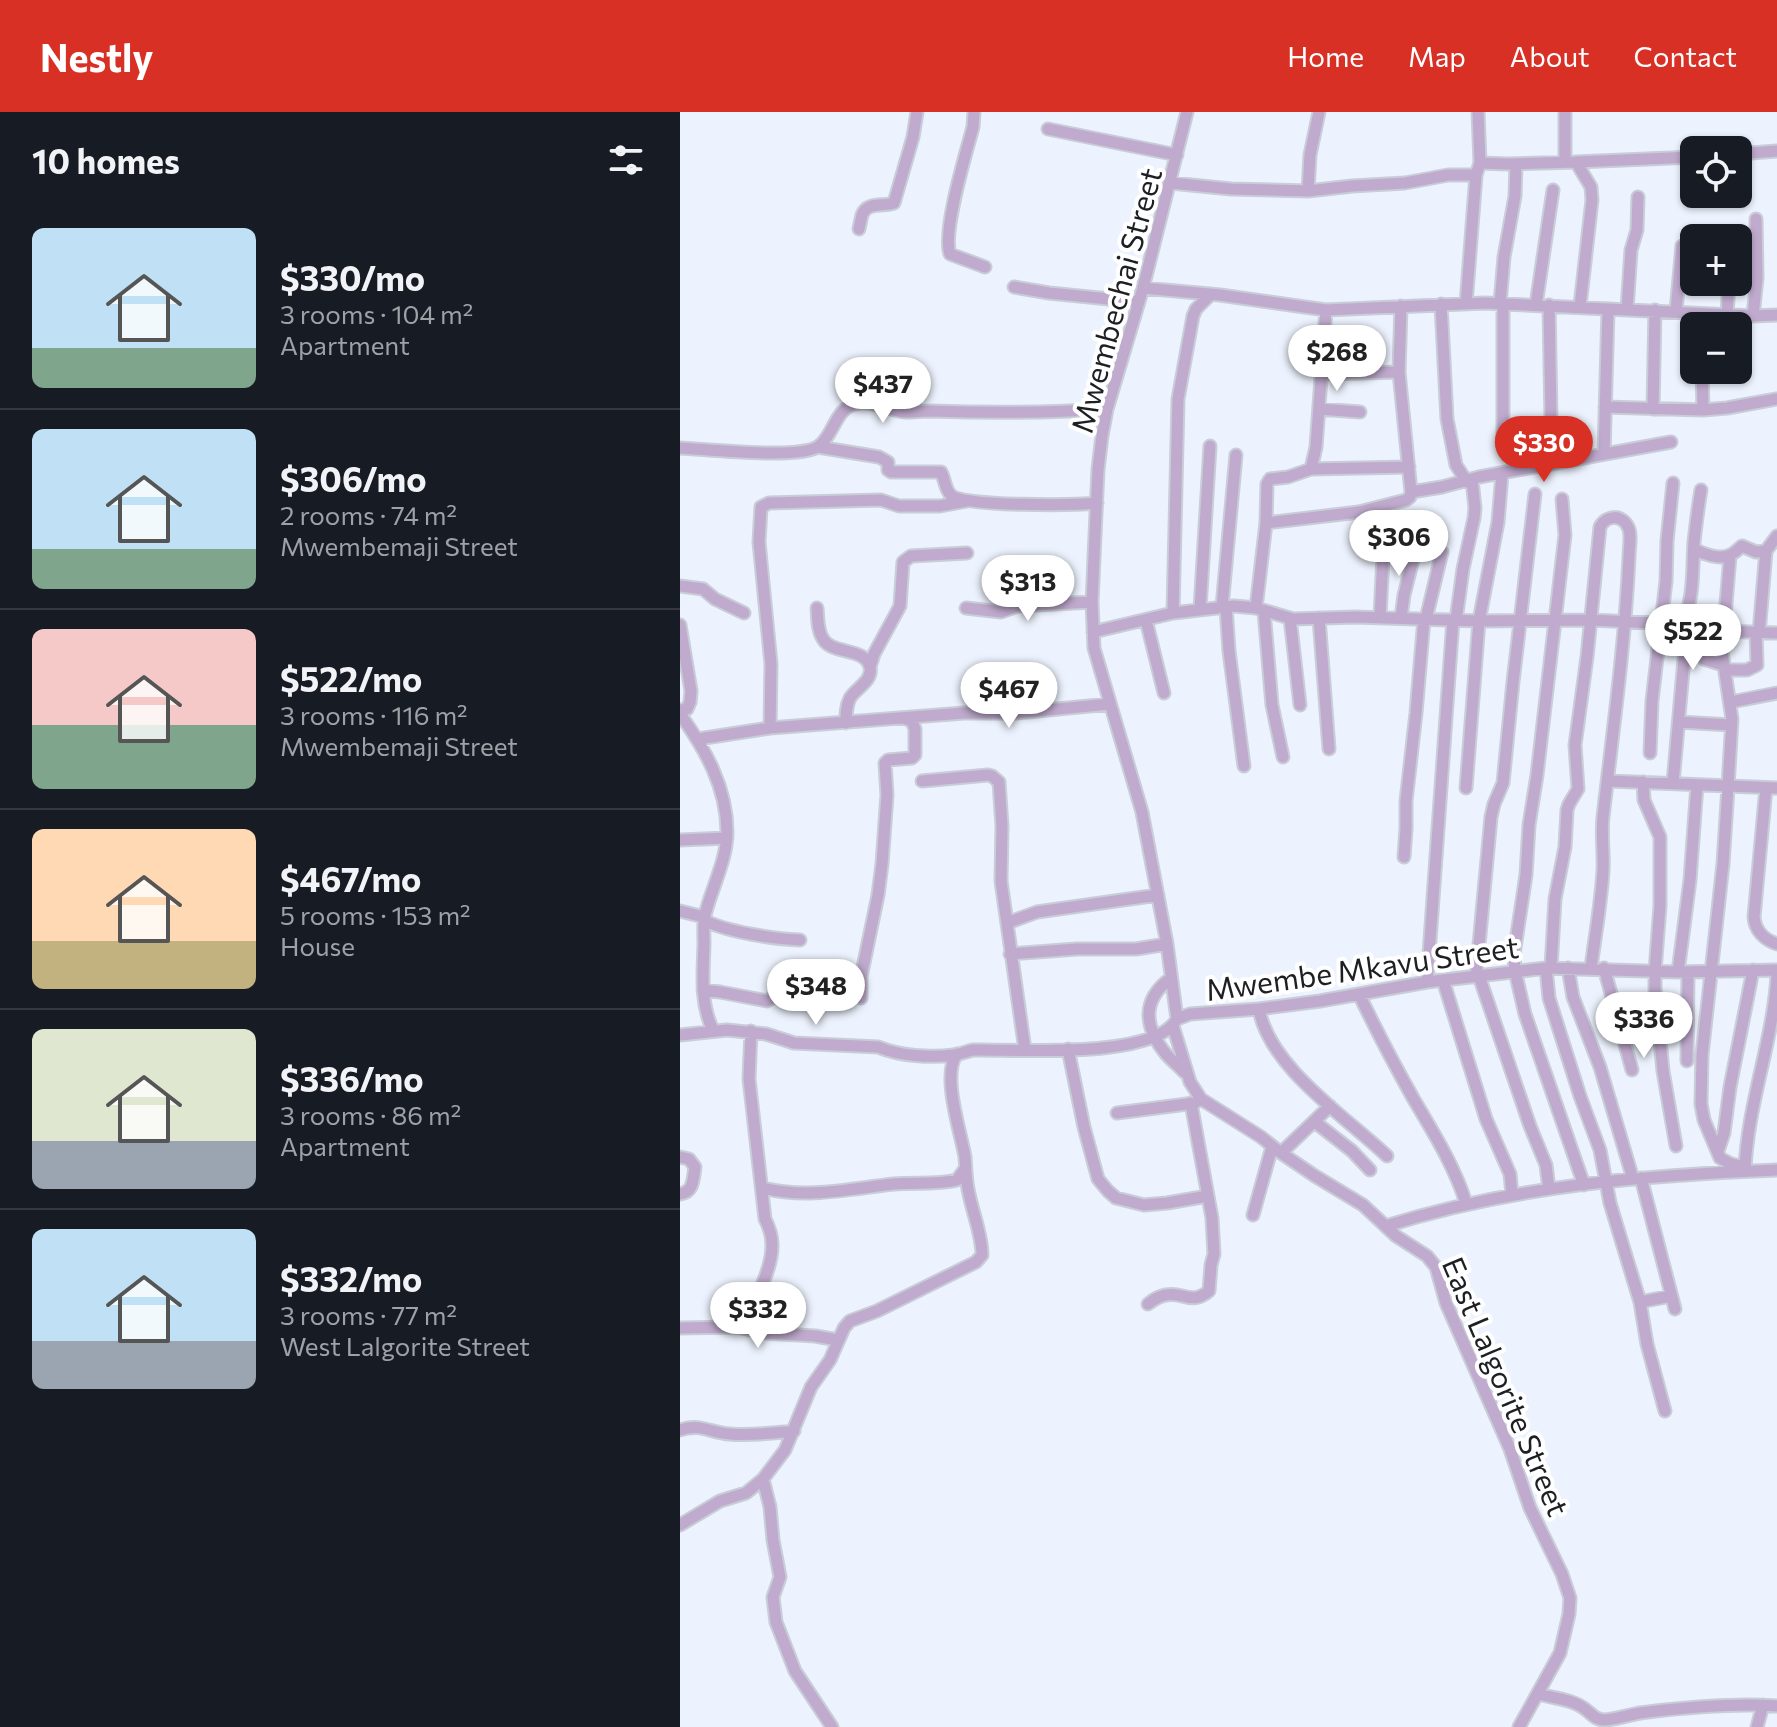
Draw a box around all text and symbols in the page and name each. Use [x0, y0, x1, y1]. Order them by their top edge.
text: Nestly [40, 33, 153, 80]
text: Home [1287, 39, 1364, 73]
text: Map [1408, 39, 1466, 73]
text: About [1510, 39, 1590, 73]
text: Contact [1634, 39, 1737, 73]
map controls [1680, 136, 1752, 384]
button: locate [1680, 136, 1752, 208]
icon: filters [604, 138, 648, 182]
text: 10 homes [32, 139, 180, 181]
street label: Mwembechai Street [1062, 163, 1168, 437]
button: + [1680, 224, 1752, 296]
text: $330/mo [280, 256, 425, 298]
icon: home [96, 260, 192, 356]
text: 3 rooms · 104 m² [280, 298, 473, 329]
button: − [1680, 312, 1752, 384]
pin: $268 [1290, 325, 1384, 393]
text: Apartment [280, 329, 410, 360]
text: $268 [1306, 335, 1368, 366]
pin: $437 [836, 357, 930, 425]
text: $437 [853, 367, 913, 398]
pin: $330 [1497, 416, 1591, 484]
text: $330 [1513, 426, 1575, 457]
text: $306/mo [280, 457, 427, 499]
icon: home [96, 461, 192, 557]
text: 2 rooms · 74 m² [280, 499, 457, 530]
pin: $306 [1352, 510, 1446, 578]
text: $306 [1367, 520, 1431, 551]
text: Mwembemaji Street [280, 530, 518, 561]
pin: $313 [981, 555, 1075, 623]
text: $313 [1000, 565, 1057, 596]
pin: $522 [1646, 604, 1740, 672]
text: $522 [1663, 614, 1723, 645]
text: $522/mo [280, 657, 422, 699]
icon: home [96, 661, 192, 757]
pin: $467 [962, 662, 1056, 730]
text: $467 [979, 672, 1039, 703]
text: 3 rooms · 116 m² [280, 699, 468, 730]
text: Mwembemaji Street [280, 730, 518, 761]
text: $467/mo [280, 857, 421, 899]
icon: home [96, 861, 192, 957]
text: 5 rooms · 153 m² [280, 899, 471, 930]
street label: Mwembe Mkavu Street [1203, 927, 1521, 1007]
text: House [280, 930, 355, 961]
pin: $348 [769, 959, 863, 1027]
text: $348 [785, 969, 847, 1000]
pin: $336 [1597, 992, 1691, 1060]
text: $336 [1613, 1002, 1675, 1033]
text: $336/mo [280, 1057, 424, 1099]
icon: home [96, 1061, 192, 1157]
text: 3 rooms · 86 m² [280, 1099, 461, 1130]
text: Apartment [280, 1130, 410, 1161]
street label: East Lalgorite Street [1436, 1251, 1578, 1521]
text: $332/mo [280, 1257, 422, 1299]
icon: home [96, 1261, 192, 1357]
pin: $332 [711, 1282, 805, 1350]
text: $332 [728, 1292, 788, 1323]
text: 3 rooms · 77 m² [280, 1299, 457, 1330]
text: West Lalgorite Street [280, 1330, 530, 1361]

